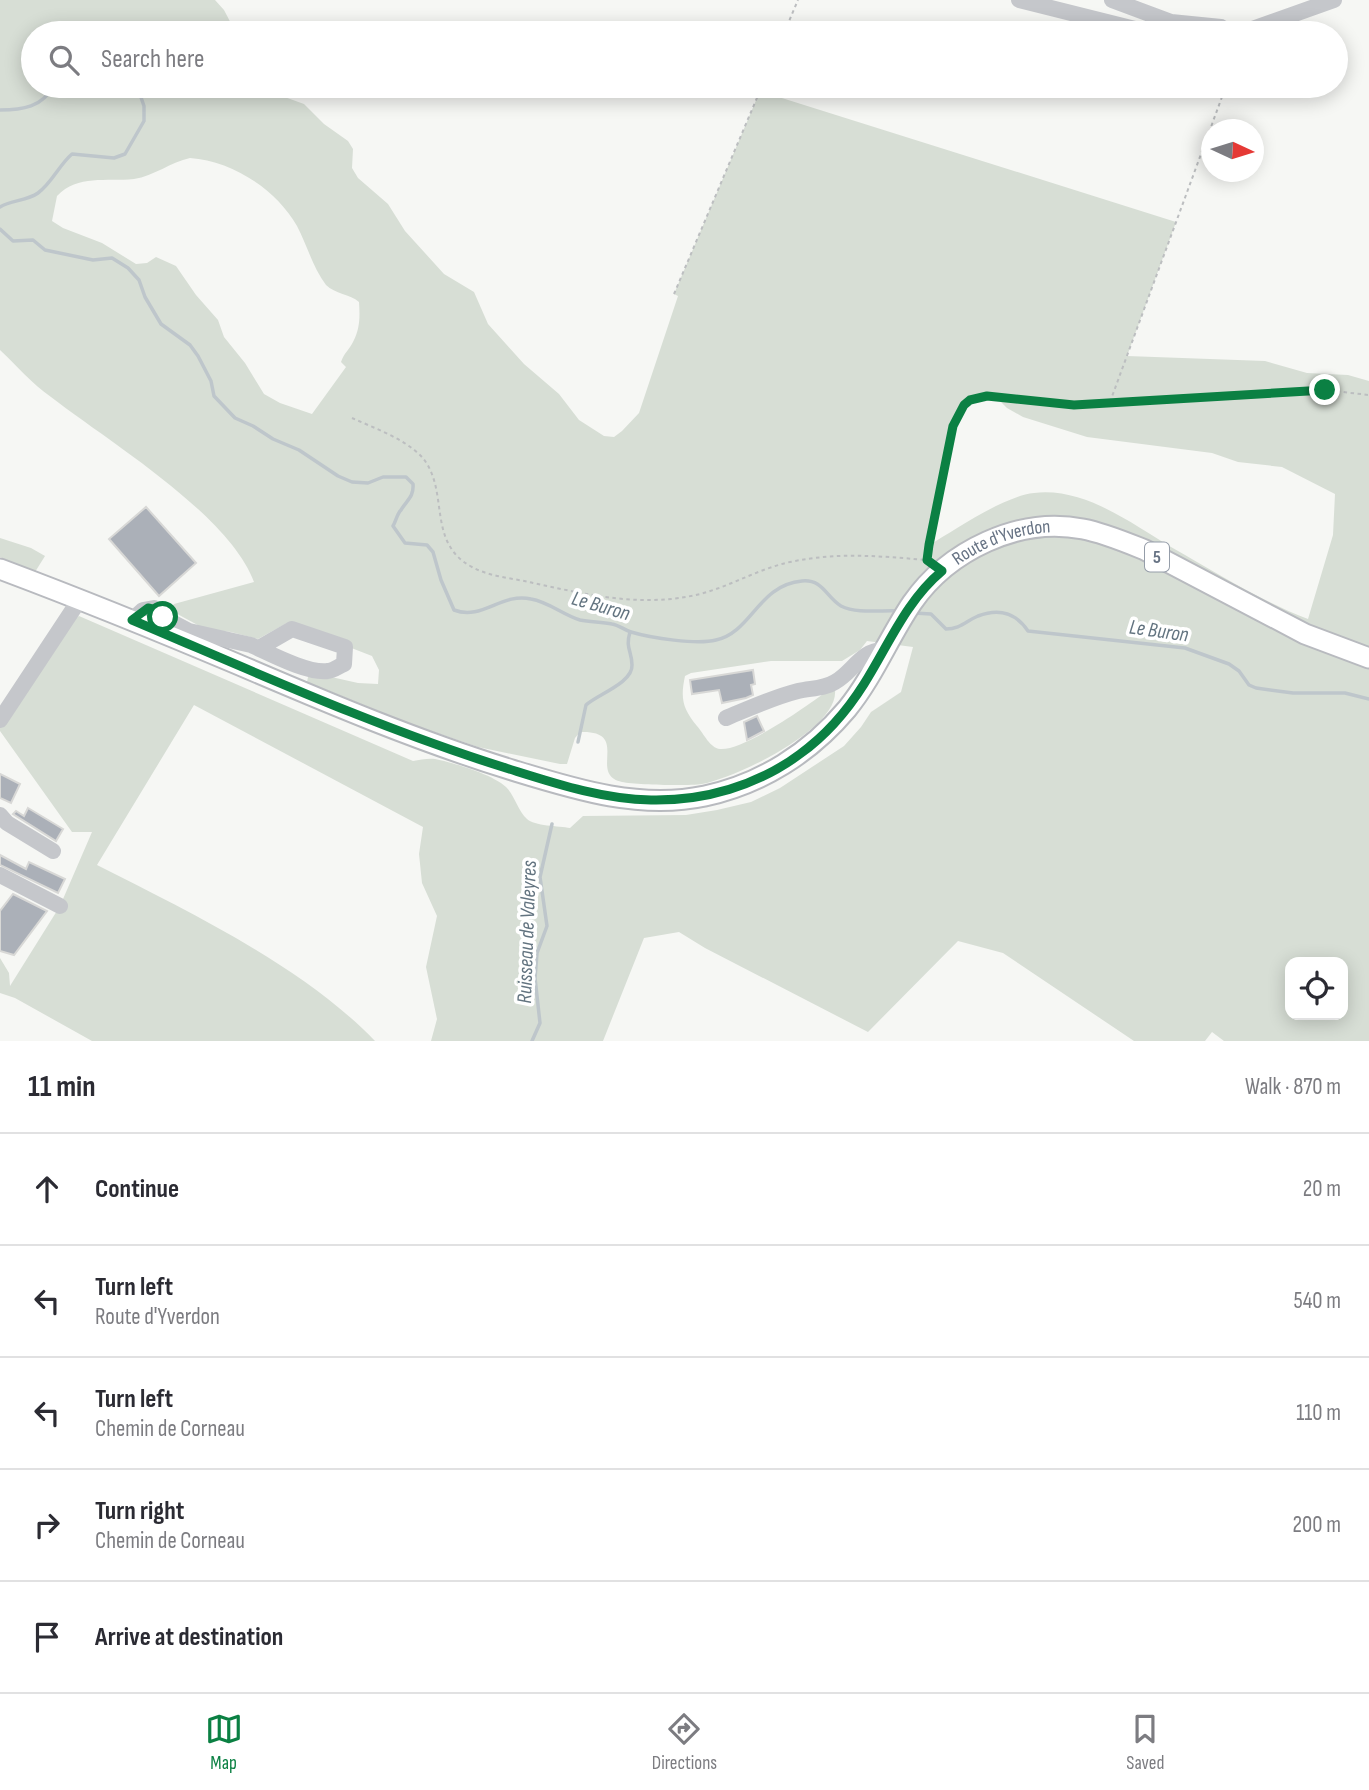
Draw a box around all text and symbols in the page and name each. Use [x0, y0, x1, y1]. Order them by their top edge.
search box [21, 21, 1348, 98]
icon: search [45, 41, 83, 79]
text: Search here [101, 44, 204, 75]
north arrow [1201, 119, 1264, 182]
route end [1309, 374, 1340, 405]
street label: Route d'Yverdon [948, 515, 1051, 570]
road number: 5 [1145, 542, 1169, 572]
water label: Le Buron [569, 586, 633, 626]
route start [147, 601, 178, 632]
water label: Le Buron [1128, 614, 1190, 648]
water label: Ruisseau de Valeyres [512, 859, 542, 1004]
map controls [1285, 957, 1348, 1020]
button: locate [1285, 957, 1348, 1020]
text: 11 min [28, 1069, 96, 1105]
text: Walk · 870 m [1245, 1073, 1341, 1101]
icon: ahead [28, 1170, 66, 1208]
text: Continue [95, 1174, 179, 1205]
text: 20 m [1303, 1175, 1341, 1203]
text: Turn left [95, 1272, 173, 1303]
icon: left [28, 1282, 66, 1320]
text: 540 m [1293, 1287, 1341, 1315]
text: Route d'Yverdon [95, 1303, 220, 1331]
text: Turn left [95, 1384, 173, 1415]
icon: left [28, 1394, 66, 1432]
text: 110 m [1296, 1399, 1341, 1427]
text: Chemin de Corneau [95, 1415, 245, 1443]
text: Turn right [95, 1496, 184, 1527]
icon: right [28, 1506, 66, 1544]
text: 200 m [1293, 1511, 1341, 1539]
text: Chemin de Corneau [95, 1527, 245, 1555]
icon: arrive [28, 1618, 66, 1656]
text: Arrive at destination [95, 1622, 283, 1653]
tab: Map [205, 1710, 243, 1775]
tab: Directions [652, 1710, 717, 1775]
tab: Saved [1126, 1710, 1164, 1775]

